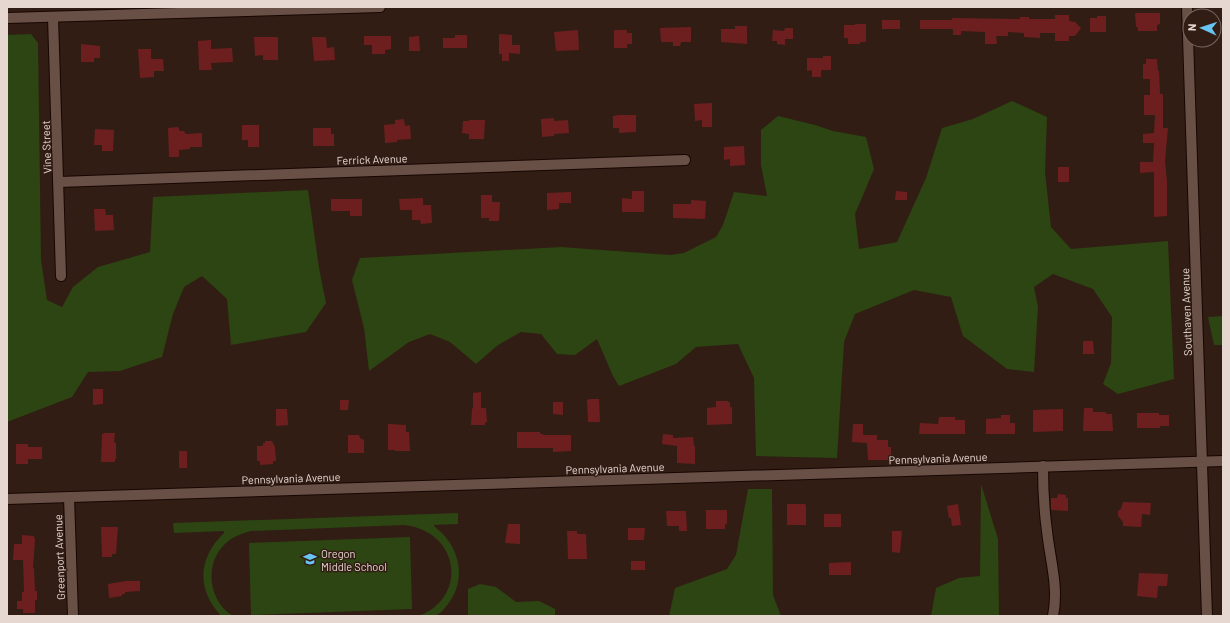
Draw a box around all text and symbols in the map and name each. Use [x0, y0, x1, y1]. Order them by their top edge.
north arrow [1182, 8, 1222, 48]
text: N [1185, 23, 1198, 31]
street label: Vine Street [39, 120, 53, 174]
street label: Ferrick Avenue [336, 151, 408, 167]
street label: Southaven Avenue [1178, 268, 1194, 356]
street label: Pennsylvania Avenue [888, 450, 988, 466]
street label: Pennsylvania Avenue [565, 460, 665, 476]
street label: Pennsylvania Avenue [241, 470, 341, 486]
street label: Greenport Avenue [51, 514, 67, 600]
place label: Oregon Middle School [321, 547, 387, 573]
school or university icon: Oregon Middle School [302, 551, 318, 567]

